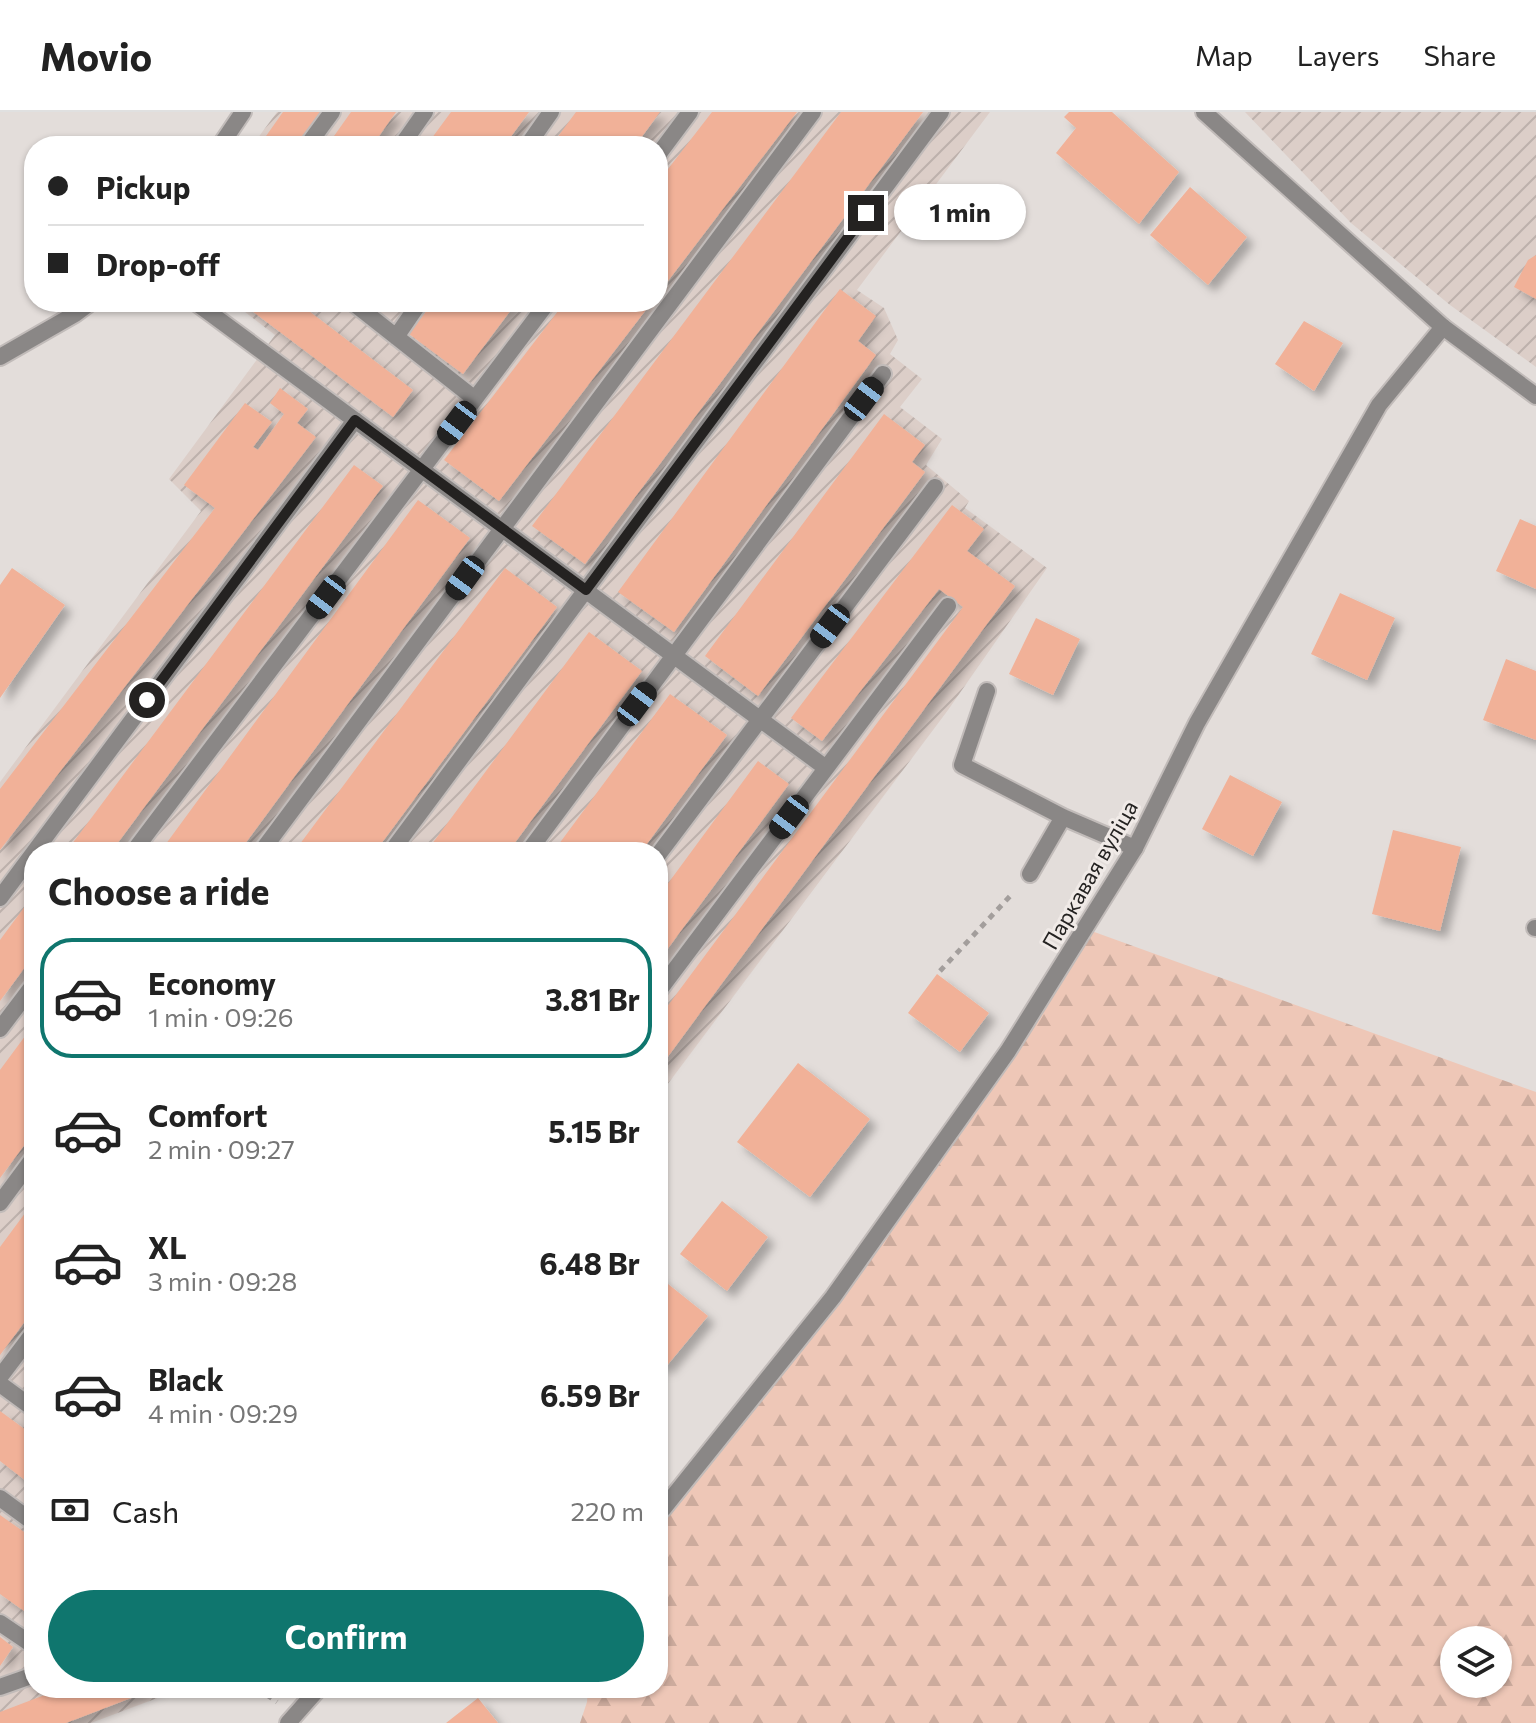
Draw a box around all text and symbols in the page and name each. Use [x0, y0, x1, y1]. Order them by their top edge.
text: Movio [40, 32, 152, 79]
text: Map [1195, 38, 1253, 72]
text: Layers [1297, 38, 1379, 72]
text: Share [1423, 38, 1496, 72]
text: Pickup [96, 168, 190, 205]
callout: 1 min [894, 185, 1026, 241]
route end [848, 195, 884, 231]
text: 1 min [929, 196, 991, 227]
text: Drop-off [96, 245, 220, 282]
car [840, 373, 888, 425]
car [433, 397, 481, 449]
car [441, 552, 489, 604]
car [302, 571, 350, 623]
car [806, 600, 854, 652]
car [613, 678, 661, 730]
route start [129, 682, 165, 718]
car [765, 791, 813, 843]
street label: Паркавая вуліца [1036, 795, 1143, 954]
text: Choose a ride [48, 868, 269, 912]
icon: car [52, 962, 124, 1034]
text: Economy [148, 964, 276, 1001]
text: 3.81 Br [545, 980, 640, 1017]
text: 1 min · 09:26 [148, 1001, 293, 1032]
icon: car [52, 1094, 124, 1166]
text: Comfort [148, 1096, 267, 1133]
text: 5.15 Br [548, 1112, 640, 1149]
text: 2 min · 09:27 [148, 1133, 295, 1164]
icon: car [52, 1226, 124, 1298]
text: XL [148, 1228, 187, 1265]
text: 6.48 Br [539, 1244, 640, 1281]
text: 3 min · 09:28 [148, 1265, 297, 1296]
icon: car [52, 1358, 124, 1430]
text: Black [148, 1360, 224, 1397]
text: 6.59 Br [540, 1376, 640, 1413]
text: 4 min · 09:29 [148, 1397, 298, 1428]
icon: cash [48, 1488, 92, 1532]
text: Cash [112, 1492, 179, 1529]
text: 220 m [571, 1495, 644, 1526]
button: Confirm [48, 1590, 644, 1682]
map controls [1440, 1626, 1512, 1698]
button: layers [1440, 1626, 1512, 1698]

